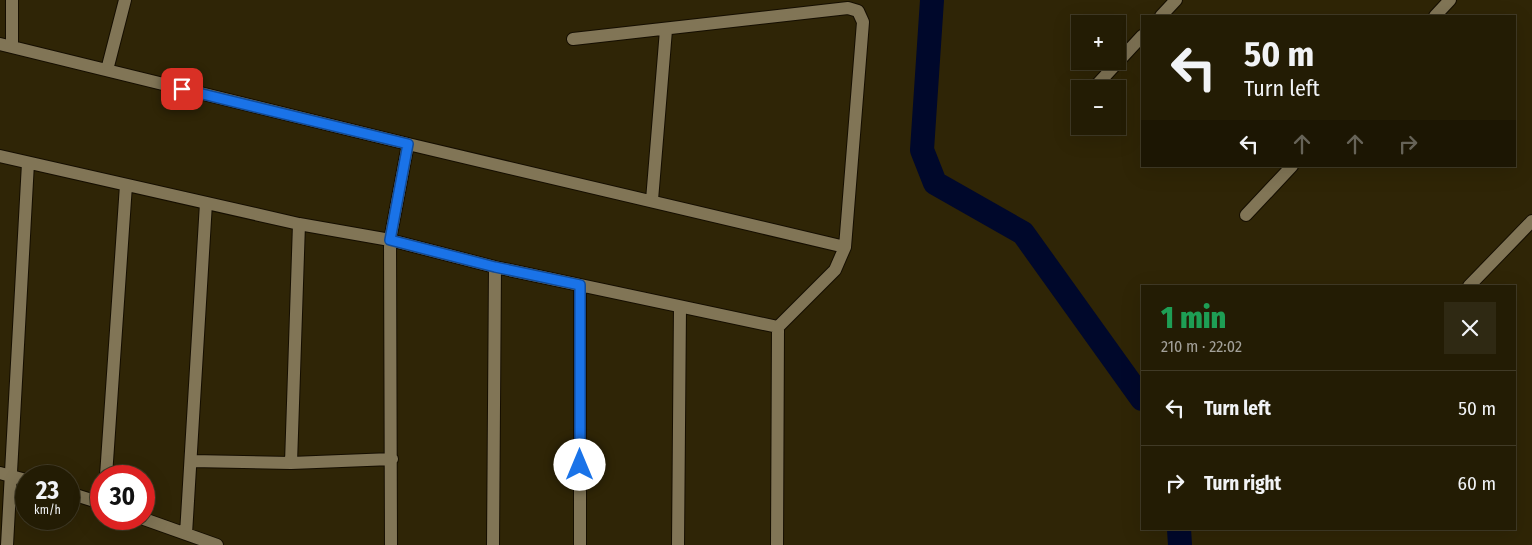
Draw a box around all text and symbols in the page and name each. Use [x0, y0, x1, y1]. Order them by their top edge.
map controls [1071, 15, 1126, 135]
button: + [1071, 15, 1126, 70]
text: 50 m [1244, 33, 1314, 75]
icon: left [1161, 35, 1226, 100]
pin [161, 68, 203, 110]
icon: arrive [168, 75, 196, 103]
text: Turn left [1244, 75, 1320, 102]
button: − [1071, 80, 1126, 135]
icon: left [1235, 130, 1263, 158]
icon: ahead [1288, 130, 1316, 158]
icon: ahead [1341, 130, 1369, 158]
icon: right [1394, 130, 1422, 158]
text: 1 min [1161, 300, 1226, 336]
button: close [1444, 302, 1496, 354]
text: 210 m · 22:02 [1161, 337, 1242, 356]
icon: left [1161, 394, 1189, 422]
text: Turn left [1204, 397, 1271, 420]
text: 50 m [1458, 397, 1496, 420]
position arrow [553, 438, 605, 490]
speed limit sign: 30 [90, 465, 155, 530]
icon: right [1161, 469, 1189, 497]
text: Turn right [1204, 472, 1281, 495]
text: 60 m [1458, 472, 1496, 495]
text: 23 [36, 476, 59, 506]
text: km/h [34, 503, 61, 517]

